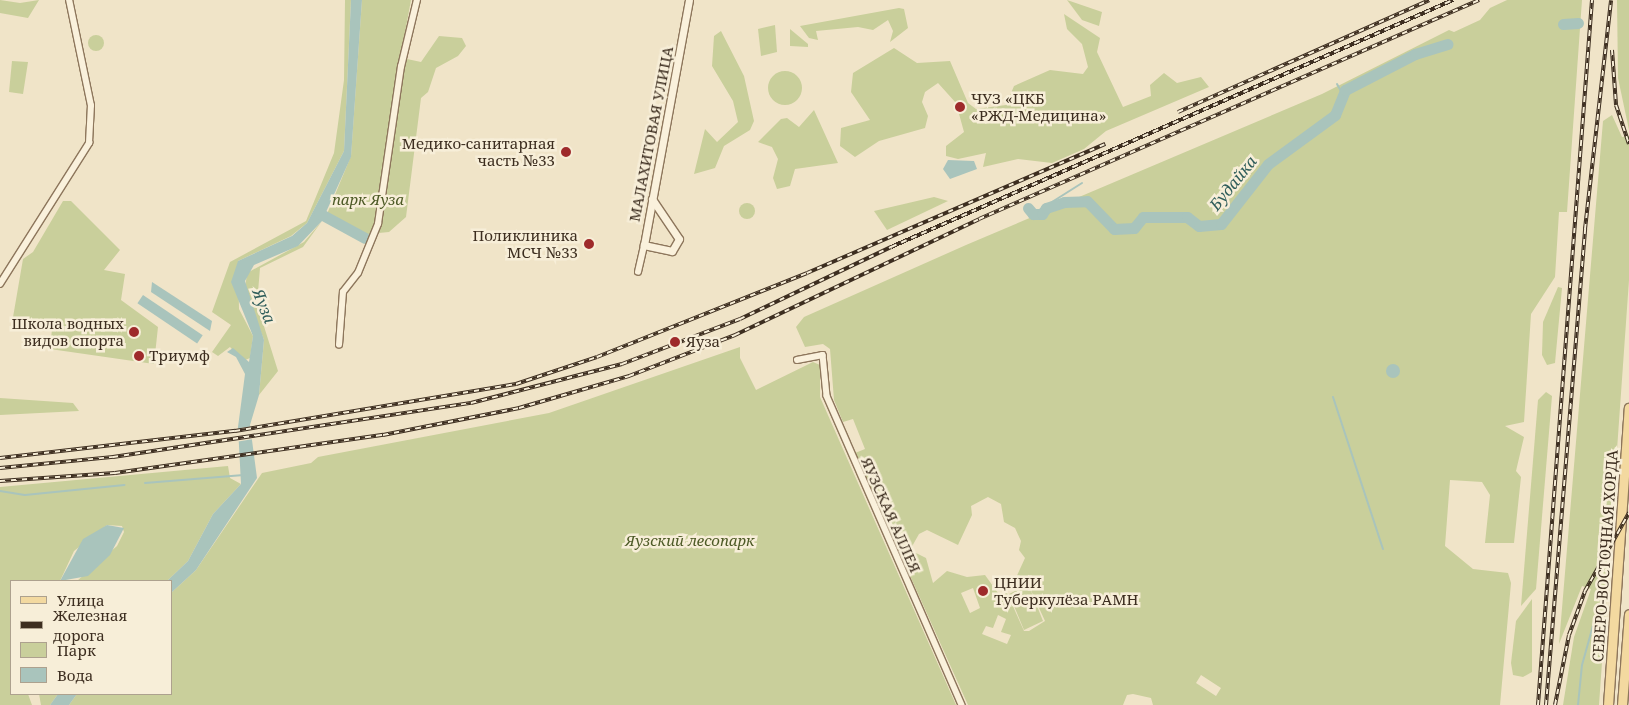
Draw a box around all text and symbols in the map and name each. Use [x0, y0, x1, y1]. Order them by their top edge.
street label: МАЛАХИТОВАЯ УЛИЦА [625, 45, 677, 223]
place label: ЧУЗ «ЦКБ «РЖД-Медицина» [971, 89, 1106, 124]
marker: ЧУЗ «ЦКБ «РЖД-Медицина» [953, 100, 967, 114]
place label: Медико-санитарная часть №33 [402, 134, 555, 169]
marker: Медико-санитарная часть №33 [559, 145, 573, 159]
water label: Будайка [1205, 152, 1261, 214]
park label: парк Яуза [332, 191, 404, 209]
place label: Поликлиника МСЧ №33 [472, 226, 578, 261]
marker: Поликлиника МСЧ №33 [582, 237, 596, 251]
water label: Яуза [248, 286, 280, 326]
place label: Школа водных видов спорта [11, 314, 124, 349]
marker: Школа водных видов спорта [128, 326, 140, 338]
place label: Яуза [686, 333, 720, 351]
marker: Яуза [668, 335, 682, 349]
place label: Триумф [149, 347, 210, 365]
marker: Триумф [133, 350, 145, 362]
street label: СЕВЕРО-ВОСТОЧНАЯ ХОРДА [1589, 449, 1621, 663]
street label: ЯУЗСКАЯ АЛЛЕЯ [857, 454, 925, 576]
park label: Яузский лесопарк [625, 532, 755, 550]
place label: ЦНИИ Туберкулёза РАМН [994, 573, 1138, 608]
legend [10, 580, 172, 695]
marker: ЦНИИ Туберкулёза РАМН [976, 584, 990, 598]
text: Улица [57, 590, 105, 610]
text: Железная дорога [53, 605, 127, 645]
text: Парк [57, 640, 96, 660]
text: Вода [57, 665, 93, 685]

